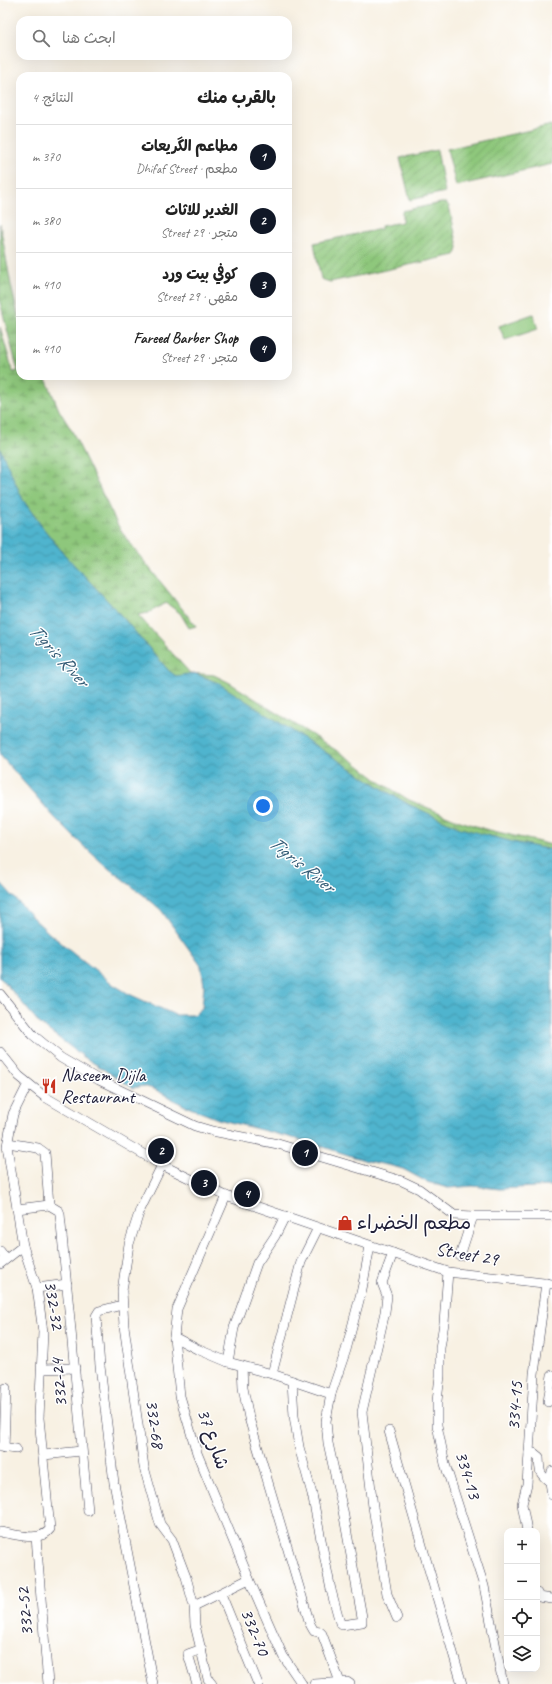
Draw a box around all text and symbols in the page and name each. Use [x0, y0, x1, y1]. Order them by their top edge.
search box [16, 16, 292, 60]
icon: search [30, 27, 52, 49]
text: ابحث هنا [62, 29, 116, 48]
text: بالقرب منك [197, 87, 276, 108]
text: النتائج: 4 [32, 90, 74, 106]
text: مطاعم الگريعات [141, 137, 238, 156]
text: 370 m [32, 149, 60, 165]
text: 1 [260, 149, 266, 165]
text: مطعم · Dhifaf Street [136, 161, 238, 177]
text: الغدير للاثاث [165, 201, 238, 220]
text: 380 m [32, 213, 60, 229]
text: 2 [260, 213, 266, 229]
text: متجر · Street 29 [161, 225, 238, 241]
text: كوفي بيت ورد [162, 265, 238, 284]
text: 410 m [32, 277, 60, 293]
text: 3 [260, 277, 266, 293]
text: مقهى · Street 29 [156, 289, 238, 305]
text: Fareed Barber Shop [134, 329, 238, 348]
text: 410 m [32, 341, 60, 357]
text: 4 [260, 341, 266, 357]
text: متجر · Street 29 [161, 350, 238, 366]
water label: Tigris River [23, 618, 96, 694]
your location [253, 796, 273, 816]
water label: Tigris River [264, 830, 342, 900]
place label: Naseem Dijla Restaurant [61, 1063, 147, 1109]
restaurant icon: Naseem Dijla Restaurant [40, 1077, 58, 1095]
pin: 2 [148, 1136, 174, 1166]
pin: 1 [292, 1138, 318, 1168]
pin: 3 [191, 1168, 217, 1198]
pin: 4 [234, 1179, 260, 1209]
place label: مطعم الخضراء [357, 1211, 471, 1237]
shop icon: مطعم الخضراء [336, 1214, 354, 1232]
street label: Street 29 [434, 1237, 502, 1272]
street label: 332-32 [38, 1279, 70, 1332]
street label: 332-24 [45, 1355, 73, 1408]
street label: 334-15 [501, 1379, 529, 1431]
street label: 332-68 [140, 1398, 171, 1452]
street label: شارع 37 [190, 1405, 235, 1473]
street label: 334-13 [449, 1448, 487, 1503]
map controls [504, 1528, 540, 1672]
button: + [504, 1528, 540, 1564]
button: − [504, 1564, 540, 1600]
street label: 332-52 [11, 1585, 39, 1637]
button: locate [504, 1600, 540, 1636]
street label: 332-70 [235, 1605, 276, 1661]
button: layers [504, 1636, 540, 1672]

